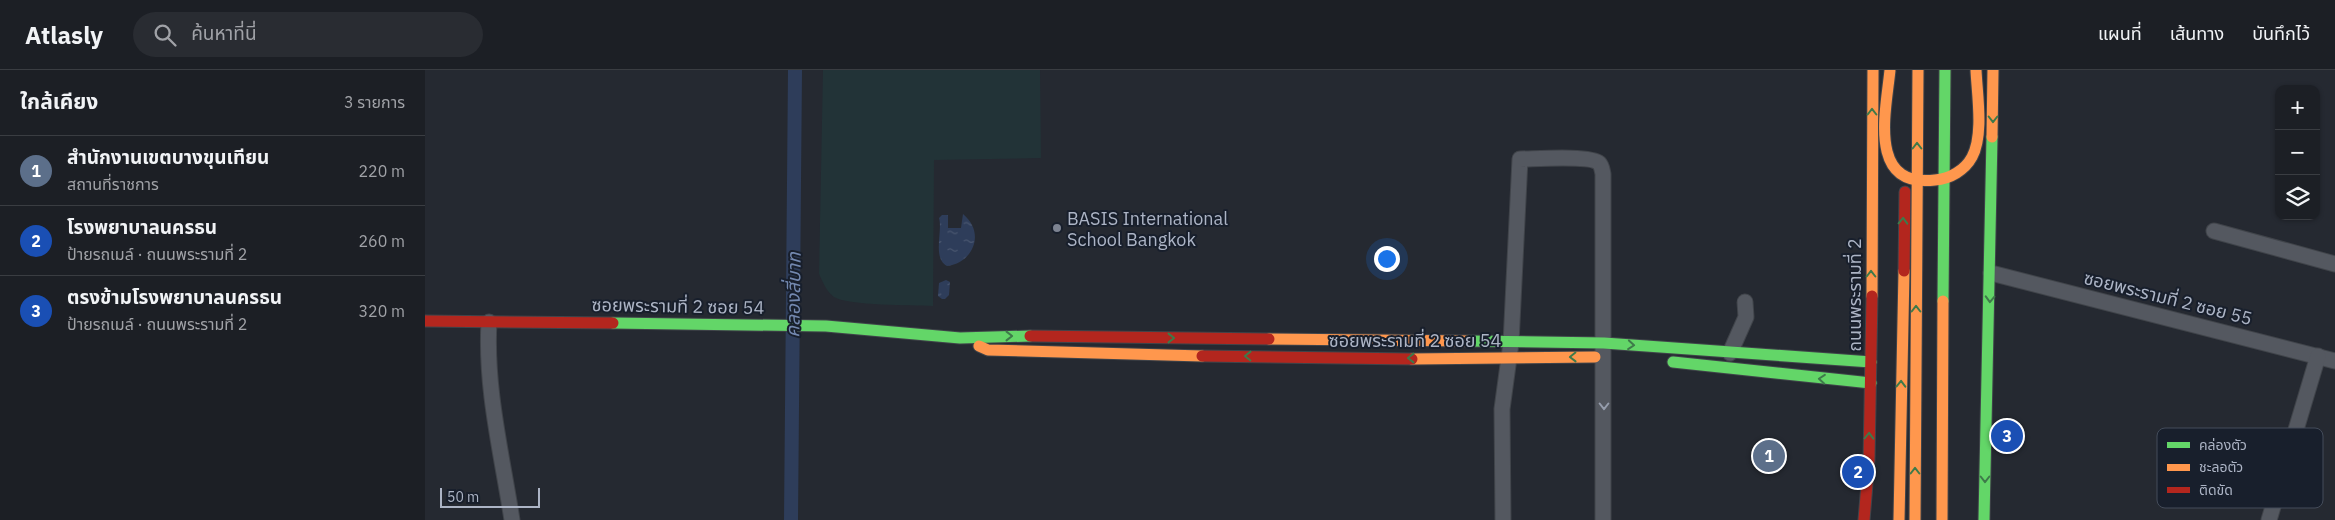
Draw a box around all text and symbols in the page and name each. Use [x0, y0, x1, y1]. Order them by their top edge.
search box [133, 12, 483, 57]
text: Atlasly [25, 19, 103, 51]
icon: search [151, 21, 179, 49]
text: ค้นหาที่นี่ [191, 21, 257, 45]
text: แผนที่ [2098, 22, 2142, 45]
text: เส้นทาง [2170, 22, 2224, 45]
text: บันทึกไว้ [2252, 22, 2310, 45]
map controls [2275, 85, 2320, 220]
button: + [2275, 85, 2320, 130]
text: ใกล้เคียง [20, 87, 98, 115]
text: 3 รายการ [344, 92, 405, 112]
one-way arrow [1867, 107, 1877, 115]
one-way arrow [1988, 115, 1998, 123]
button: − [2275, 130, 2320, 175]
one-way arrow [1912, 142, 1922, 150]
text: สำนักงานเขตบางขุนเทียน [67, 145, 269, 169]
text: 1 [31, 161, 41, 181]
text: 220 m [358, 161, 405, 181]
text: สถานที่ราชการ [67, 174, 159, 194]
button: layers [2275, 175, 2320, 220]
place label: BASIS International School Bangkok [1067, 207, 1228, 251]
text: โรงพยาบาลนครธน [67, 215, 217, 239]
one-way arrow [1898, 217, 1909, 225]
marker: BASIS International School Bangkok [1051, 222, 1063, 234]
text: 2 [31, 231, 41, 251]
text: 260 m [358, 231, 405, 251]
street label: ถนนพระรามที่ 2 [1842, 238, 1866, 352]
text: ป้ายรถเมล์ · ถนนพระรามที่ 2 [67, 244, 247, 264]
your location [1374, 246, 1400, 272]
water label: คลองสี่บาท [779, 251, 806, 338]
street label: ซอยพระรามที่ 2 ซอย 55 [2081, 265, 2255, 330]
one-way arrow [1866, 270, 1876, 278]
text: ตรงข้ามโรงพยาบาลนครธน [67, 285, 282, 309]
street label: ซอยพระรามที่ 2 ซอย 54 [591, 292, 765, 319]
one-way arrow [1984, 295, 1995, 303]
text: 3 [31, 301, 41, 321]
text: 320 m [358, 301, 405, 321]
one-way arrow [1911, 305, 1921, 312]
text: ป้ายรถเมล์ · ถนนพระรามที่ 2 [67, 314, 247, 334]
street label: ซอยพระรามที่ 2 ซอย 54 [1329, 328, 1502, 352]
one-way arrow [1005, 331, 1013, 341]
one-way arrow [1168, 333, 1175, 343]
one-way arrow [1627, 339, 1635, 350]
one-way arrow [1244, 351, 1252, 361]
one-way arrow [1569, 352, 1577, 363]
one-way arrow [1407, 353, 1414, 363]
one-way arrow [1818, 374, 1826, 385]
one-way arrow [1896, 380, 1906, 388]
one-way arrow [1598, 402, 1609, 410]
pin: 3 [1991, 417, 2023, 455]
legend [2157, 428, 2323, 508]
one-way arrow [1864, 432, 1874, 440]
text: คล่องตัว [2199, 436, 2247, 454]
pin: 1 [1753, 437, 1785, 475]
pin: 2 [1842, 453, 1874, 491]
text: ชะลอตัว [2199, 458, 2243, 476]
one-way arrow [1910, 467, 1920, 475]
one-way arrow [1980, 475, 1990, 483]
text: ติดขัด [2199, 481, 2233, 499]
scale bar [440, 485, 540, 508]
text: 50 m [447, 488, 479, 506]

